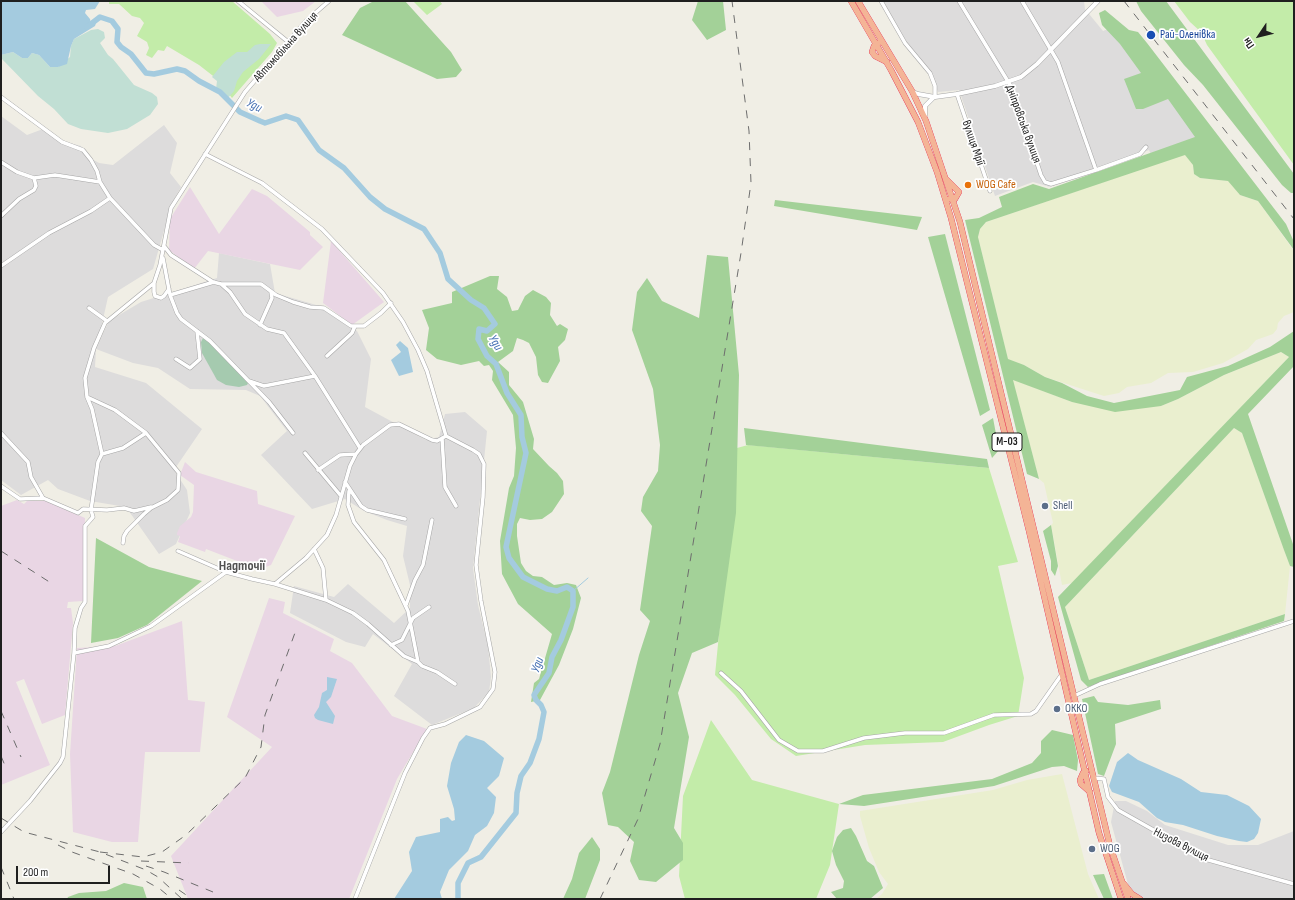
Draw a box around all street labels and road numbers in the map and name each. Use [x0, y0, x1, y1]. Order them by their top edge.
street label: Автомобільна вулиця [251, 9, 321, 85]
street label: Дніпровська вулиця [1002, 83, 1044, 165]
street label: вулиця Мрії [959, 118, 987, 168]
road number: М-03 [992, 433, 1022, 451]
street label: Низова вулиця [1151, 825, 1211, 865]

